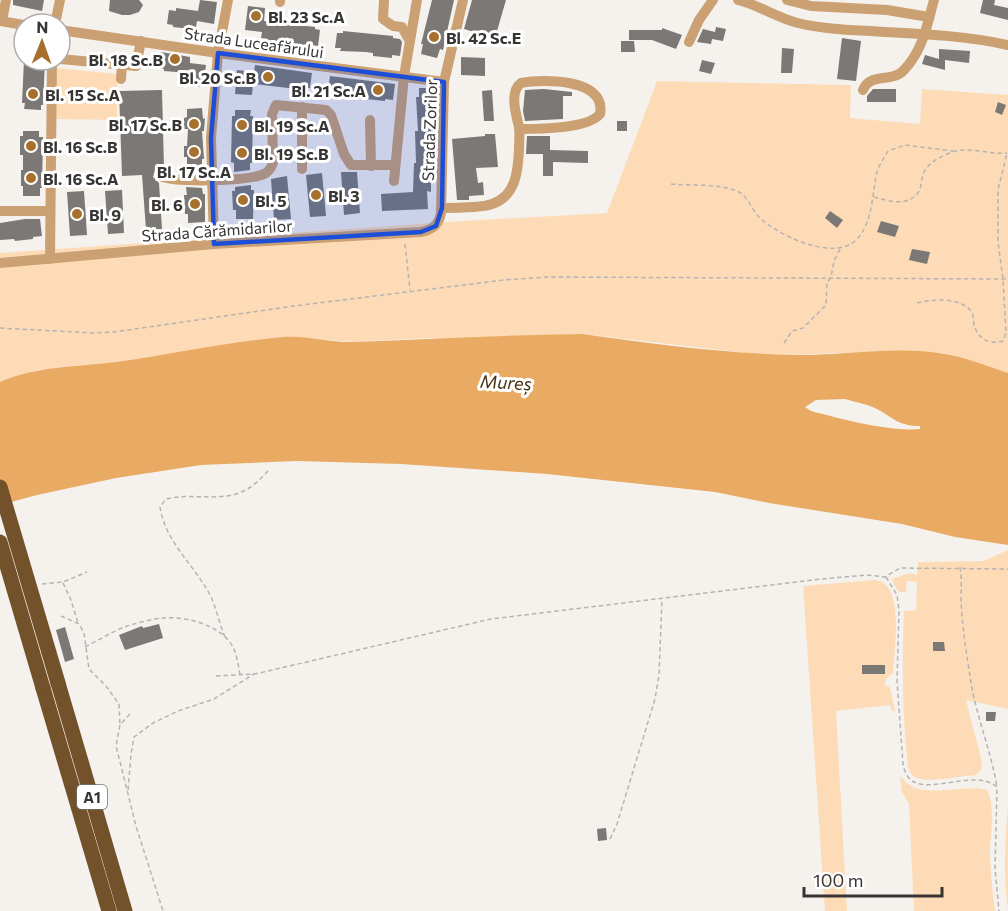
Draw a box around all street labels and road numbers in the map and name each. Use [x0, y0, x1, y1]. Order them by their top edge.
street label: Strada Luceafărului [183, 23, 325, 61]
street label: Strada Zorilor [418, 78, 440, 181]
street label: Strada Cărămidarilor [141, 215, 294, 245]
road number: A1 [77, 785, 107, 809]

